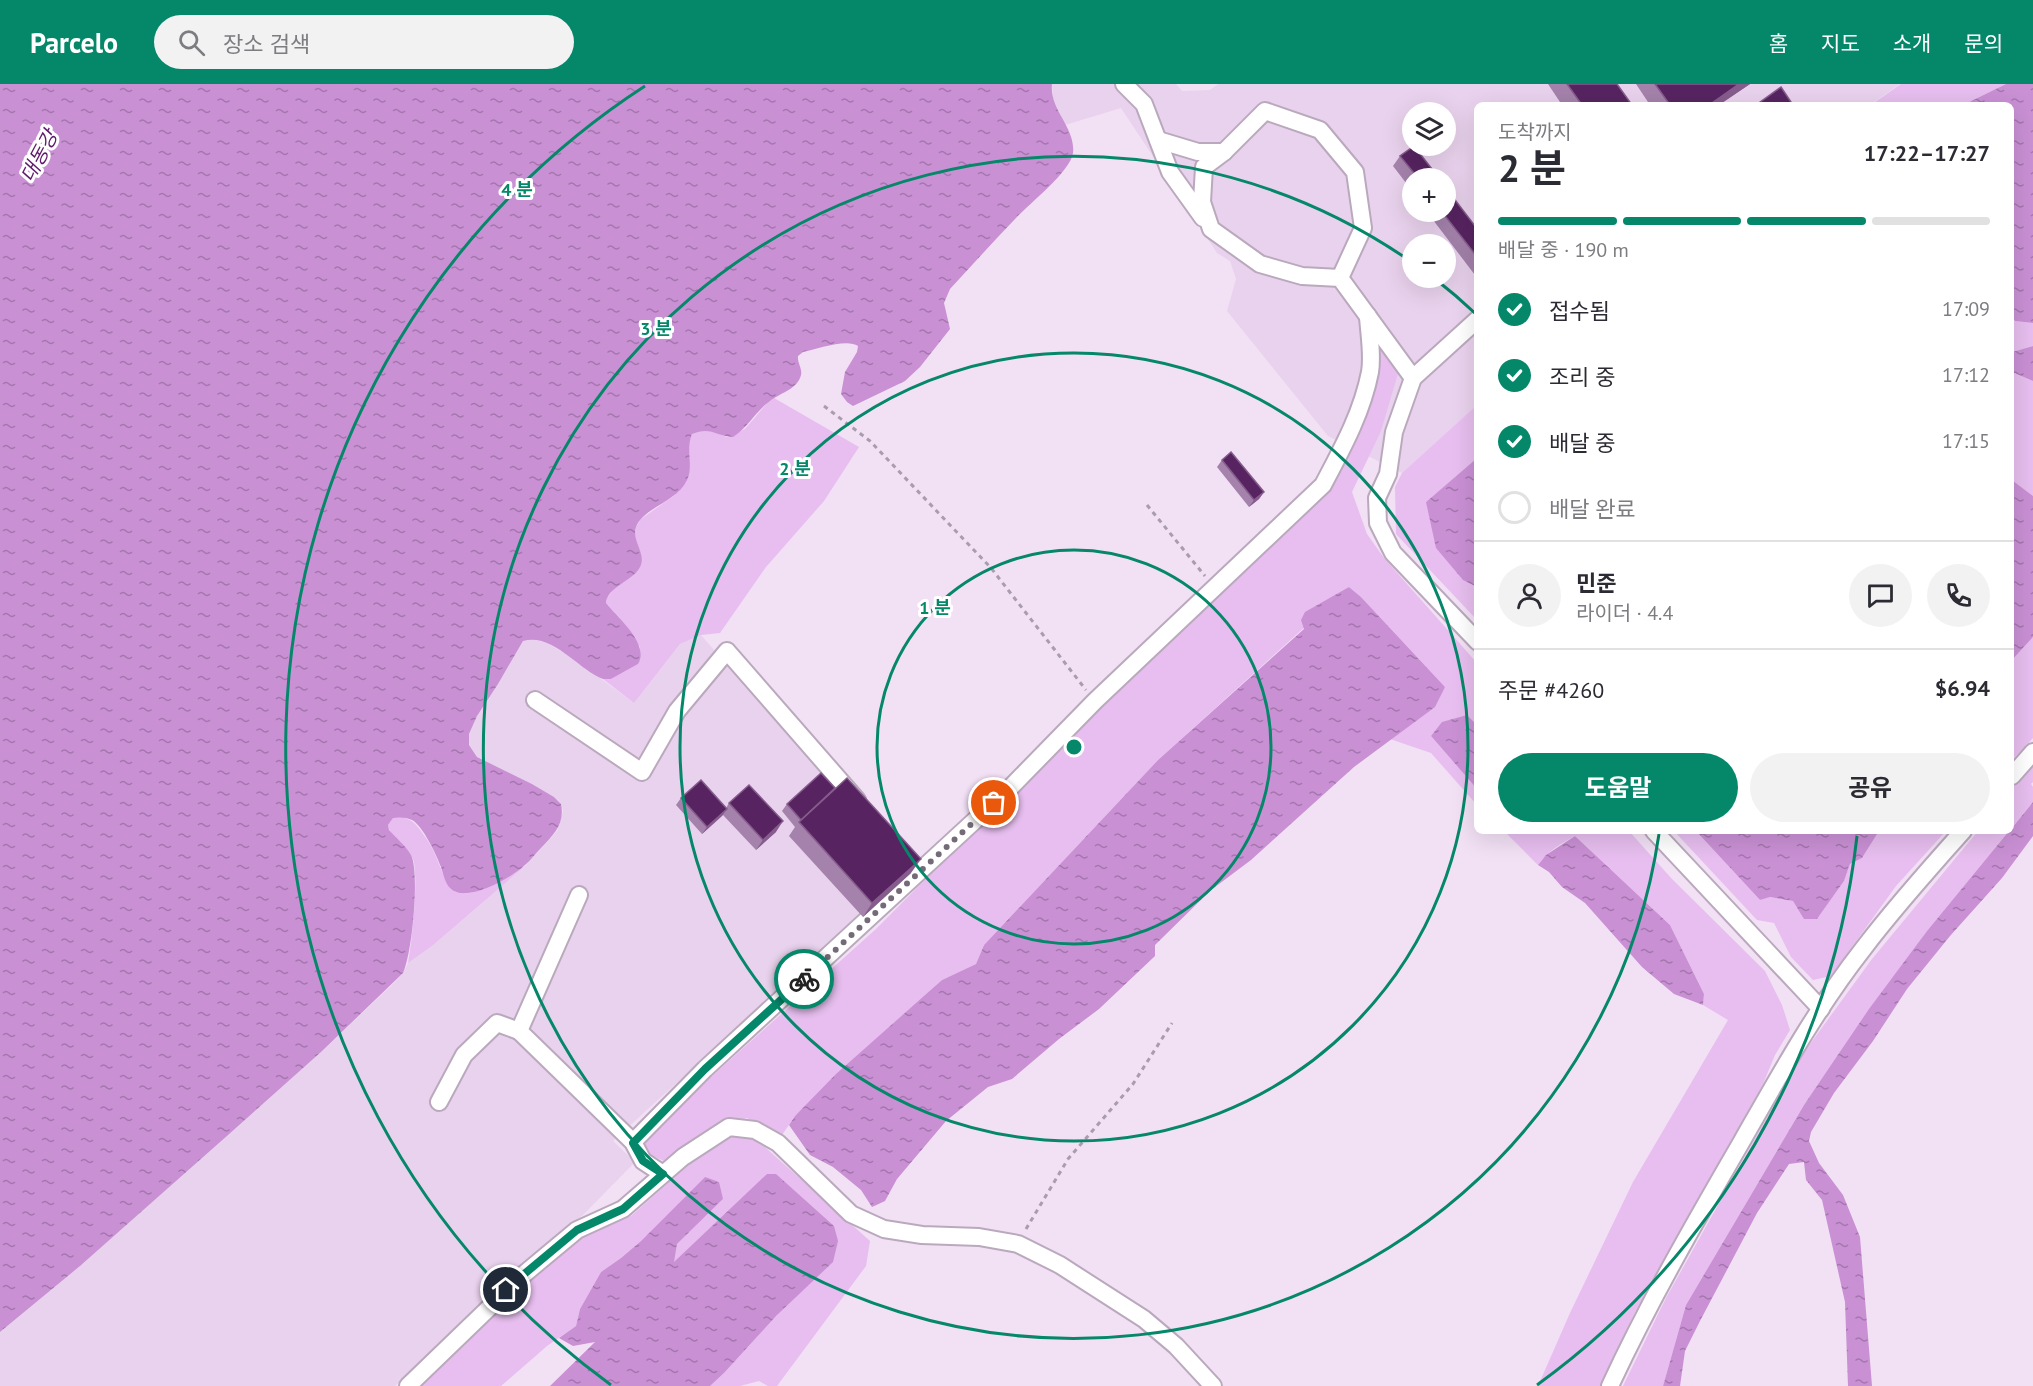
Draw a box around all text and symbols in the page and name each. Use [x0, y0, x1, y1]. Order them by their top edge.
search box [154, 15, 574, 69]
text: Parcelo [30, 24, 118, 61]
icon: search [175, 26, 208, 59]
text: 장소 검색 [223, 30, 310, 58]
text: 홈 [1769, 30, 1788, 57]
text: 지도 [1821, 30, 1860, 57]
text: 소개 [1893, 30, 1931, 57]
text: 문의 [1964, 30, 2003, 57]
map controls [1402, 102, 1456, 288]
button: layers [1402, 102, 1456, 156]
text: 도착까지 [1498, 119, 1572, 145]
water label: 대동강 [15, 123, 65, 186]
text: 17:22–17:27 [1864, 139, 1990, 167]
text: 2 분 [1498, 142, 1566, 193]
button: + [1402, 168, 1456, 222]
text: 4 분 [501, 178, 533, 201]
button: − [1402, 234, 1456, 288]
text: 배달 중 · 190 m [1498, 237, 1629, 263]
icon: check [1498, 293, 1531, 326]
text: 17:09 [1942, 296, 1990, 322]
text: 접수됨 [1549, 297, 1610, 325]
text: 3 분 [640, 317, 672, 340]
icon: check [1498, 359, 1531, 392]
text: 17:12 [1942, 362, 1990, 388]
text: 조리 중 [1549, 363, 1616, 391]
icon: check [1498, 425, 1531, 458]
text: 17:15 [1942, 428, 1990, 454]
text: 배달 중 [1549, 429, 1616, 457]
text: 2 분 [779, 457, 811, 480]
text: 배달 완료 [1549, 495, 1636, 523]
button: person [1498, 564, 1561, 627]
button: chat [1849, 564, 1912, 627]
button: phone [1927, 564, 1990, 627]
text: 민준 [1576, 569, 1616, 597]
text: 1 분 [919, 596, 951, 619]
text: 라이더 · 4.4 [1576, 600, 1673, 626]
text: $6.94 [1935, 674, 1990, 702]
text: 주문 #4260 [1498, 676, 1604, 704]
centre of rings [1064, 737, 1084, 757]
button: 도움말 [1498, 753, 1738, 822]
button: 공유 [1750, 753, 1990, 822]
pin [968, 777, 1019, 828]
icon: bag [977, 786, 1010, 819]
courier [774, 949, 834, 1009]
icon: bike [788, 963, 821, 996]
pin [480, 1264, 531, 1315]
icon: home [489, 1273, 522, 1306]

